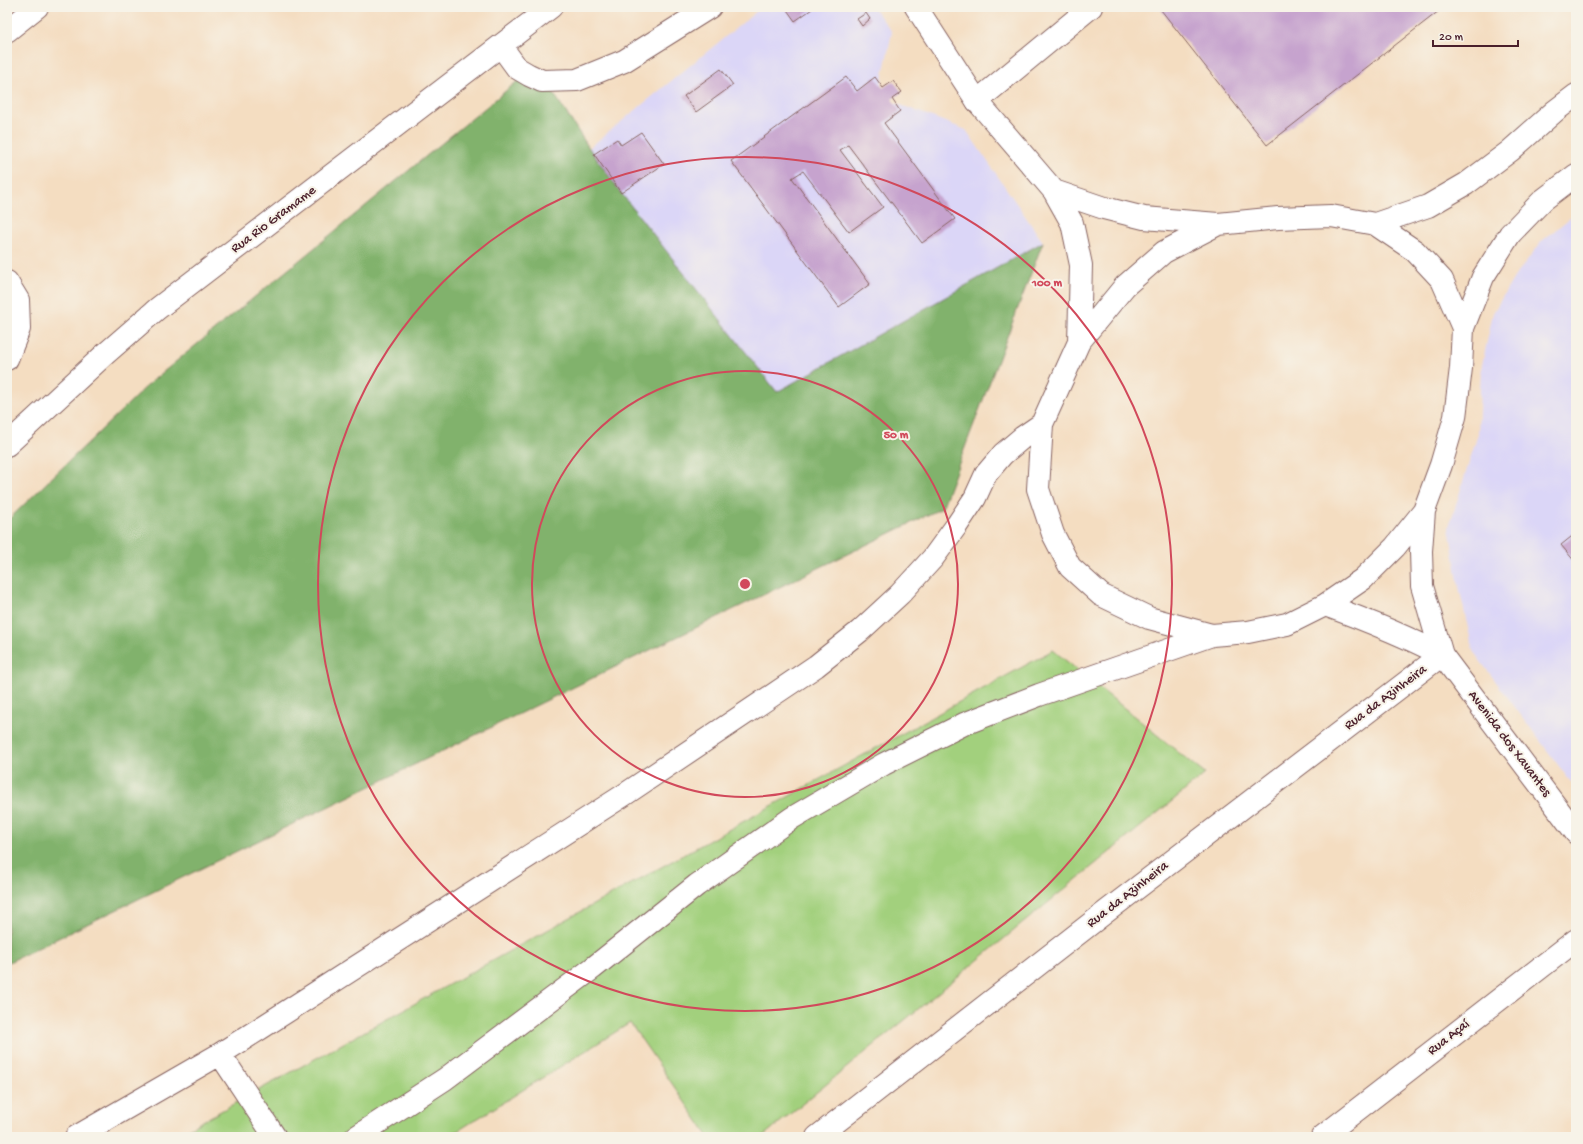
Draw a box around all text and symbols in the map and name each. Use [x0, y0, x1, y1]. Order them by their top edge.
scale bar [1433, 22, 1518, 48]
text: 20 m [1439, 31, 1464, 45]
street label: Rua Rio Gramame [228, 182, 321, 258]
text: 100 m [1031, 277, 1062, 291]
text: 50 m [884, 429, 909, 443]
centre of rings [738, 577, 752, 591]
street label: Rua da Azinheira [1341, 661, 1432, 735]
street label: Avenida dos Xavantes [1464, 688, 1555, 801]
street label: Rua da Azinheira [1084, 857, 1173, 932]
street label: Rua Açaí [1425, 1016, 1474, 1060]

